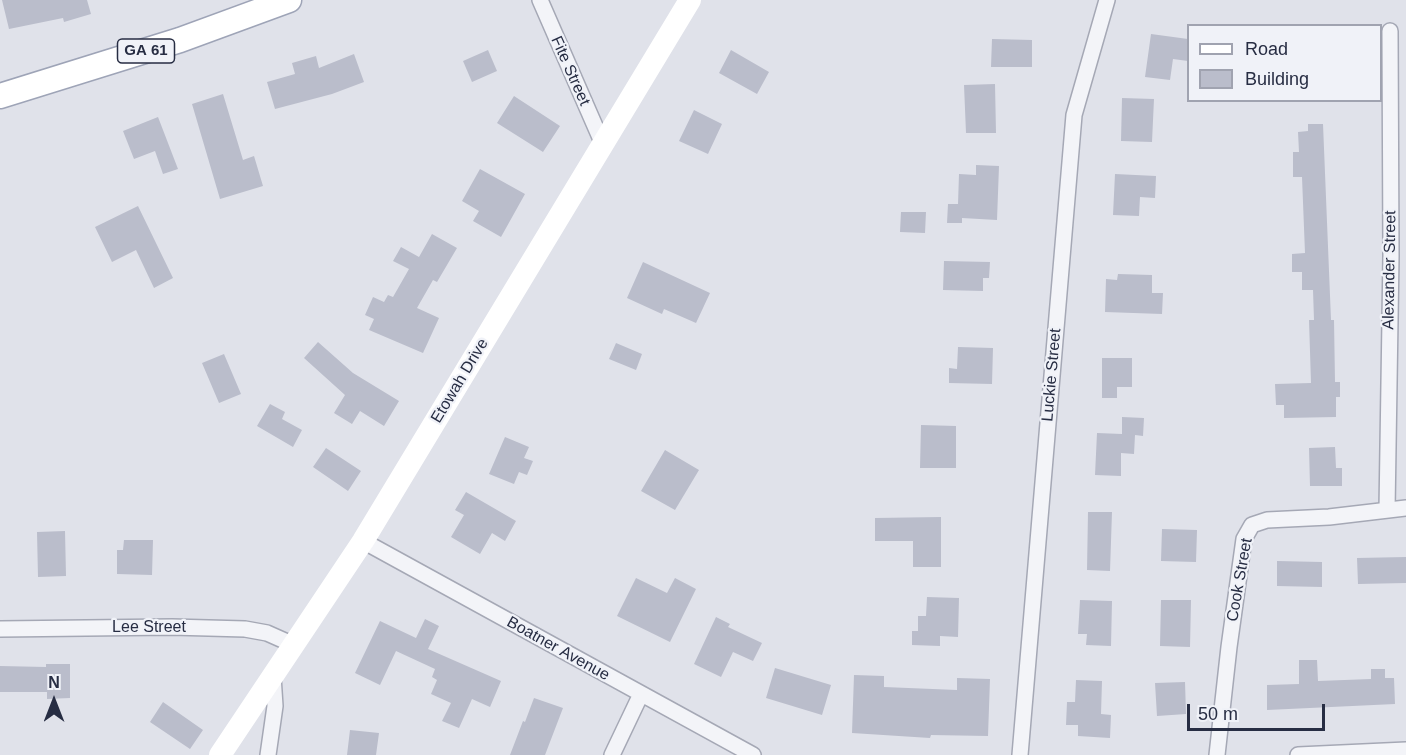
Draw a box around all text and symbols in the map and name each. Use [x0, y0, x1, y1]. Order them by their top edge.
legend [1187, 24, 1382, 102]
street label: Fite Street [546, 33, 594, 109]
road number: GA 61 [118, 39, 174, 63]
text: Road [1245, 39, 1288, 59]
text: Building [1245, 69, 1309, 89]
street label: Alexander Street [1379, 210, 1401, 330]
street label: Luckie Street [1038, 328, 1066, 422]
street label: Etowah Drive [427, 335, 493, 427]
street label: Cook Street [1223, 537, 1257, 623]
street label: Boatner Avenue [503, 613, 613, 685]
street label: Lee Street [112, 618, 186, 638]
north arrow [24, 671, 84, 731]
text: N [48, 674, 60, 691]
scale bar [1190, 692, 1328, 730]
text: 50 m [1198, 704, 1238, 724]

